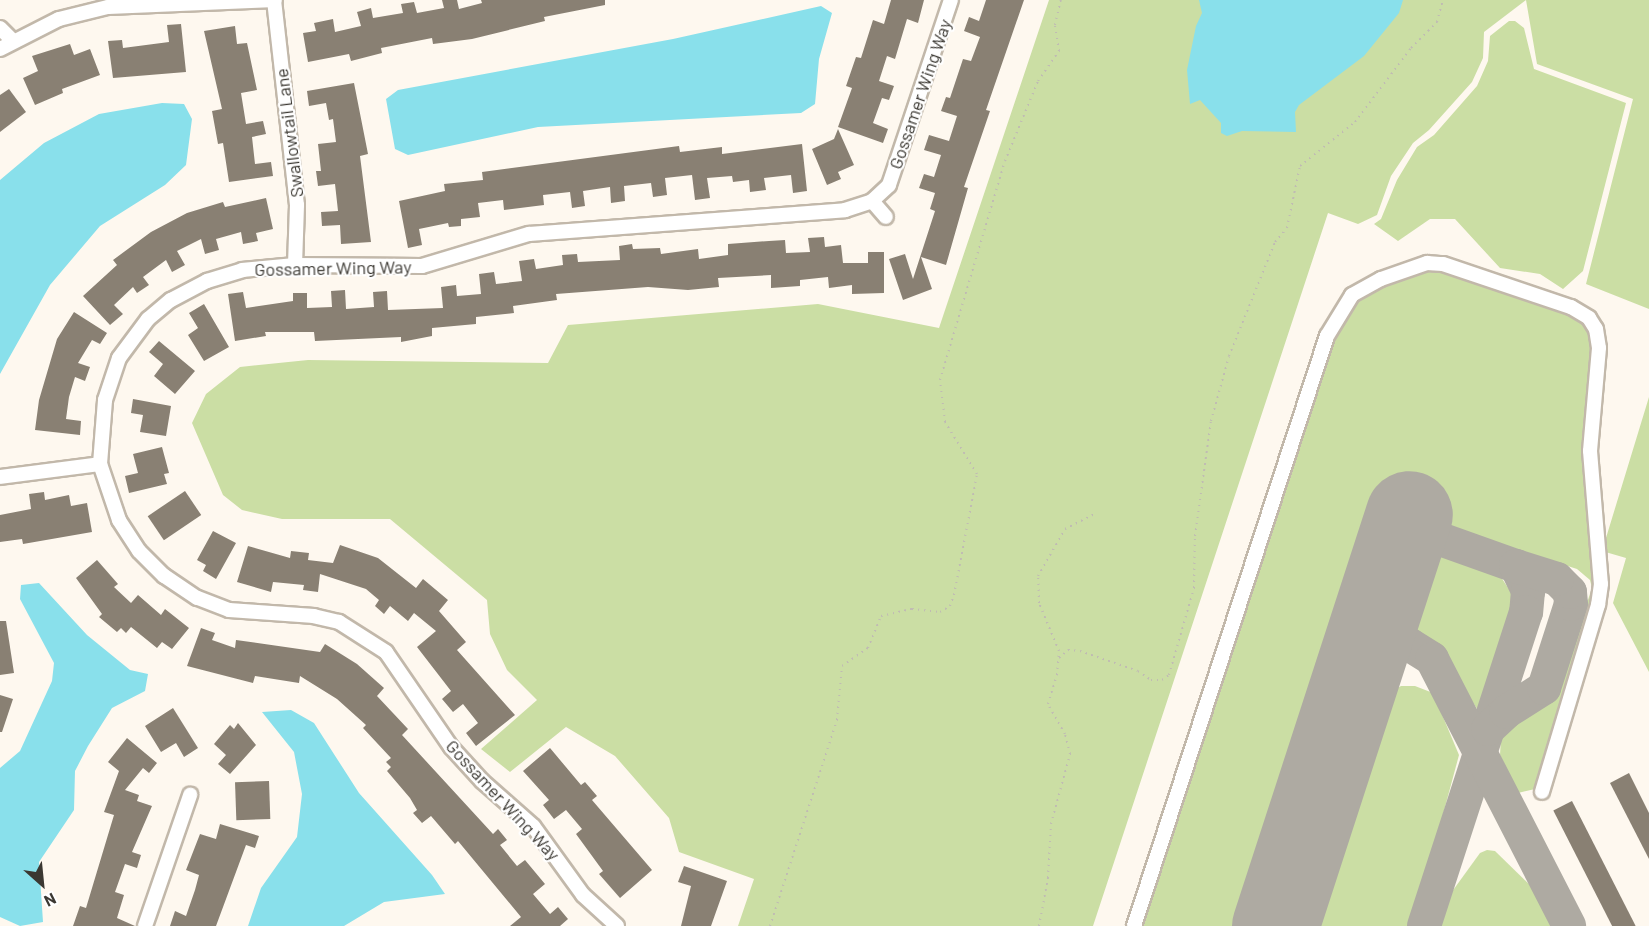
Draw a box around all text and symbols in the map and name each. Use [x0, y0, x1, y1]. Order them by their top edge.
street label: Gossamer Wing Way [884, 16, 956, 172]
street label: Swallowtail Lane [270, 67, 308, 199]
street label: Gossamer Wing Way [254, 256, 412, 280]
street label: Gossamer Wing Way [441, 735, 565, 865]
north arrow [12, 854, 72, 914]
text: N [41, 890, 59, 911]

